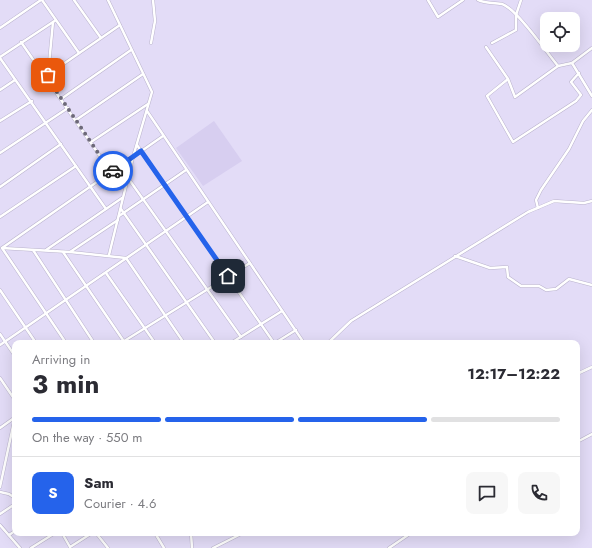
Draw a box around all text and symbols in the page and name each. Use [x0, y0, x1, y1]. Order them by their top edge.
map controls [540, 12, 580, 52]
button: locate [540, 12, 580, 52]
pin [31, 58, 65, 92]
icon: bag [37, 64, 59, 86]
courier [93, 151, 133, 191]
icon: car [102, 160, 124, 182]
pin [211, 259, 245, 293]
icon: home [217, 265, 239, 287]
text: Arriving in [32, 350, 90, 369]
text: 12:17–12:22 [467, 363, 560, 385]
text: 3 min [32, 365, 99, 403]
text: On the way · 550 m [32, 428, 143, 447]
text: Sam [84, 472, 114, 494]
button: chat [466, 472, 508, 514]
button: phone [518, 472, 560, 514]
text: S [48, 482, 58, 504]
text: Courier · 4.6 [84, 494, 157, 513]

